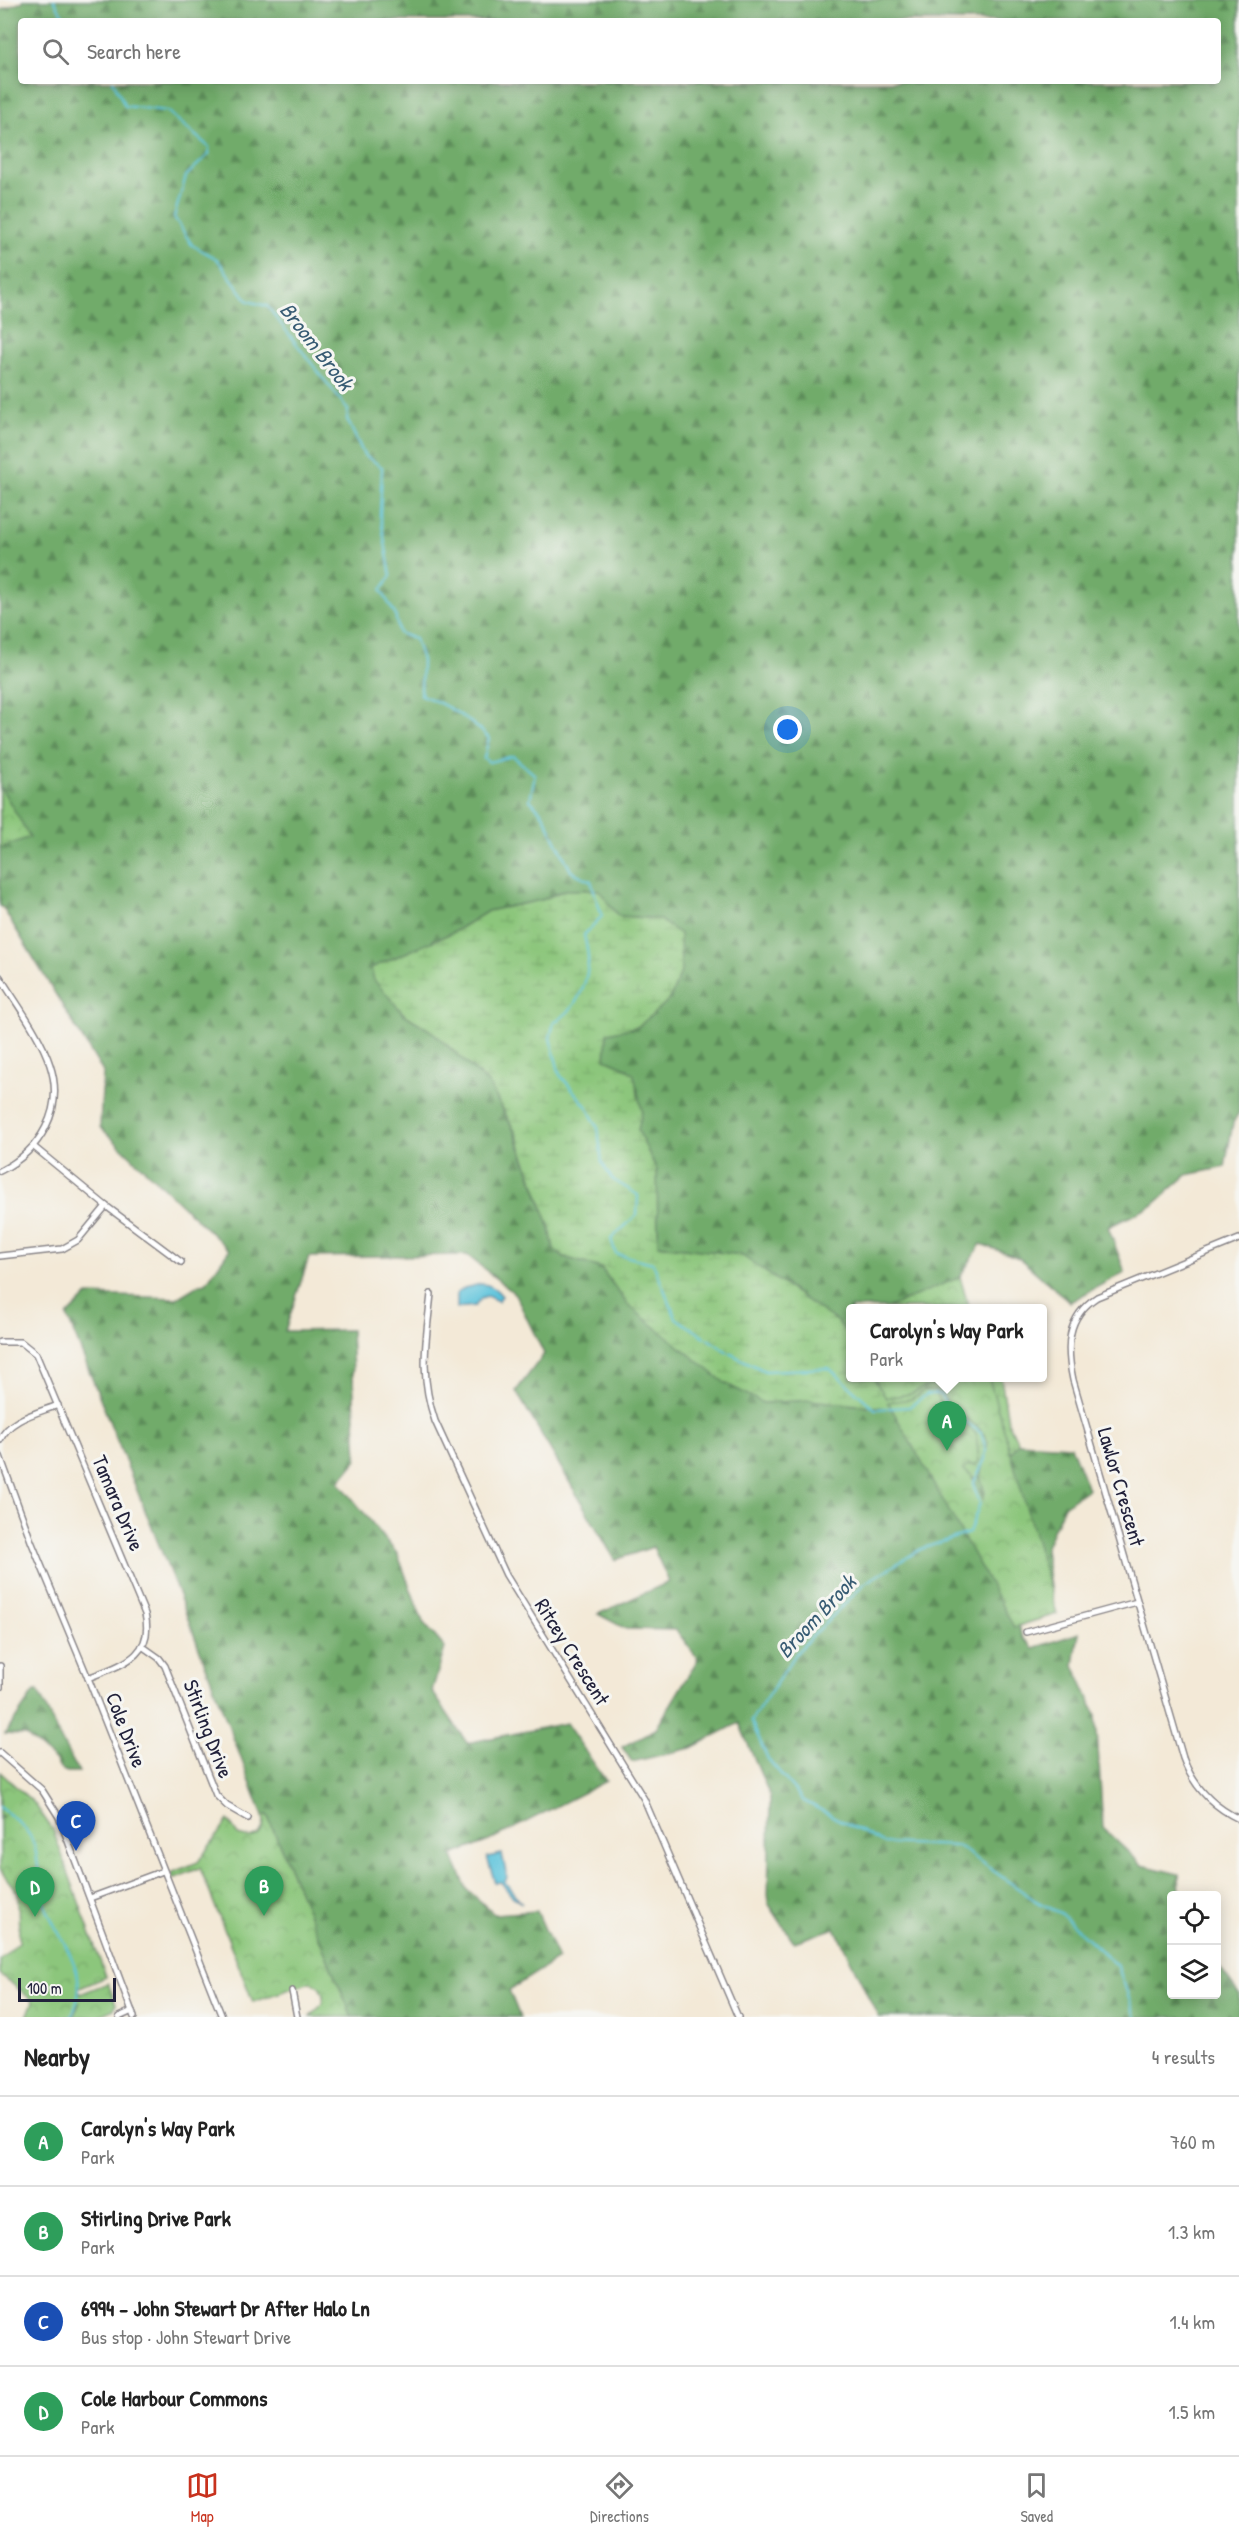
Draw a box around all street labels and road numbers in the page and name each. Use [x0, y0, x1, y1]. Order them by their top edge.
street label: Lawlor Crescent [1091, 1424, 1152, 1550]
street label: Tamara Drive [85, 1451, 152, 1555]
street label: Ritcey Crescent [528, 1593, 617, 1711]
street label: Stirling Drive [176, 1675, 240, 1782]
street label: Cole Drive [99, 1688, 154, 1772]

